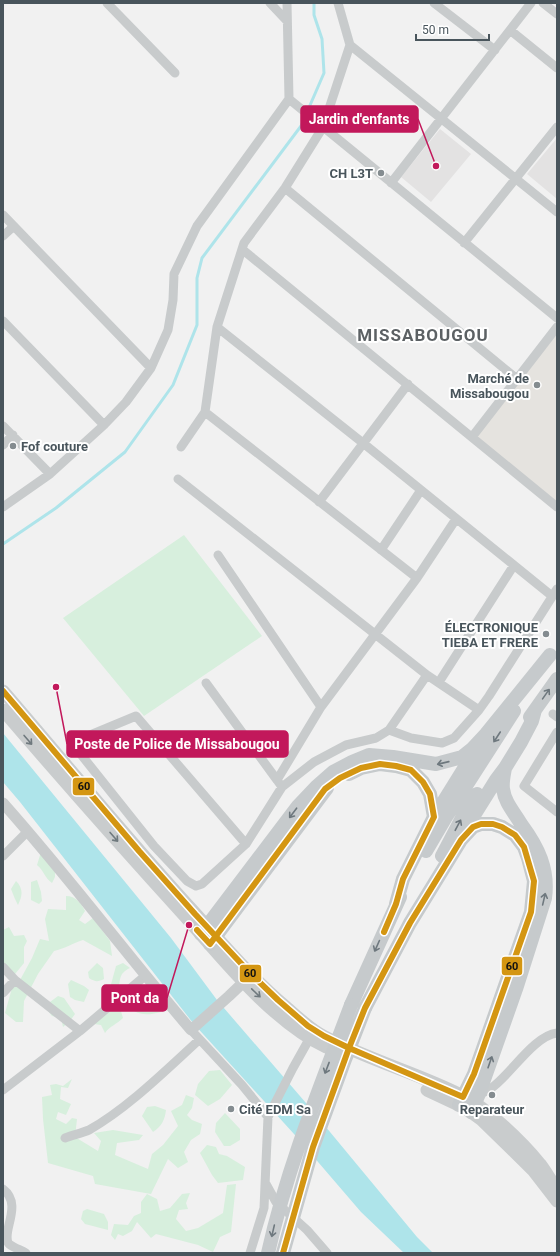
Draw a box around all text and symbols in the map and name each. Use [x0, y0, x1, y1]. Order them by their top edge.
scale bar [416, 16, 489, 42]
text: 50 m [422, 23, 449, 37]
callout: Jardin d'enfants [301, 106, 418, 132]
text: Jardin d'enfants [309, 111, 409, 127]
place label: CH L3T [330, 166, 373, 181]
marker: CH L3T [376, 168, 386, 178]
district label: MISSABOUGOU [357, 325, 489, 345]
place label: Marché de Missabougou [450, 371, 529, 401]
marker: Marché de Missabougou [532, 380, 542, 390]
place label: Fof couture [21, 439, 88, 454]
marker: Fof couture [8, 441, 18, 451]
place label: ÉLECTRONIQUE TIEBA ET FRERE [442, 620, 539, 650]
marker: ÉLECTRONIQUE TIEBA ET FRERE [541, 629, 551, 639]
one-way arrow [542, 689, 550, 700]
callout: Poste de Police de Missabougou [67, 731, 288, 757]
one-way arrow [493, 731, 501, 742]
one-way arrow [24, 734, 33, 745]
text: Poste de Police de Missabougou [74, 736, 280, 752]
one-way arrow [437, 759, 450, 767]
line badge: 60 [72, 777, 95, 796]
text: 60 [78, 780, 90, 793]
one-way arrow [289, 807, 297, 818]
one-way arrow [455, 819, 462, 831]
one-way arrow [110, 832, 119, 843]
one-way arrow [541, 893, 548, 906]
one-way arrow [373, 940, 380, 952]
line badge: 60 [501, 956, 523, 976]
text: 60 [506, 960, 518, 973]
line badge: 60 [239, 964, 262, 983]
text: 60 [244, 967, 256, 980]
callout: Pont da [102, 985, 167, 1011]
one-way arrow [251, 988, 261, 998]
text: Pont da [111, 990, 160, 1006]
one-way arrow [487, 1056, 494, 1069]
one-way arrow [322, 1062, 330, 1074]
marker: Reparateur [487, 1090, 497, 1100]
place label: Cité EDM Sa [239, 1102, 311, 1117]
place label: Reparateur [460, 1102, 525, 1117]
marker: Cité EDM Sa [226, 1104, 236, 1114]
one-way arrow [268, 1224, 276, 1237]

